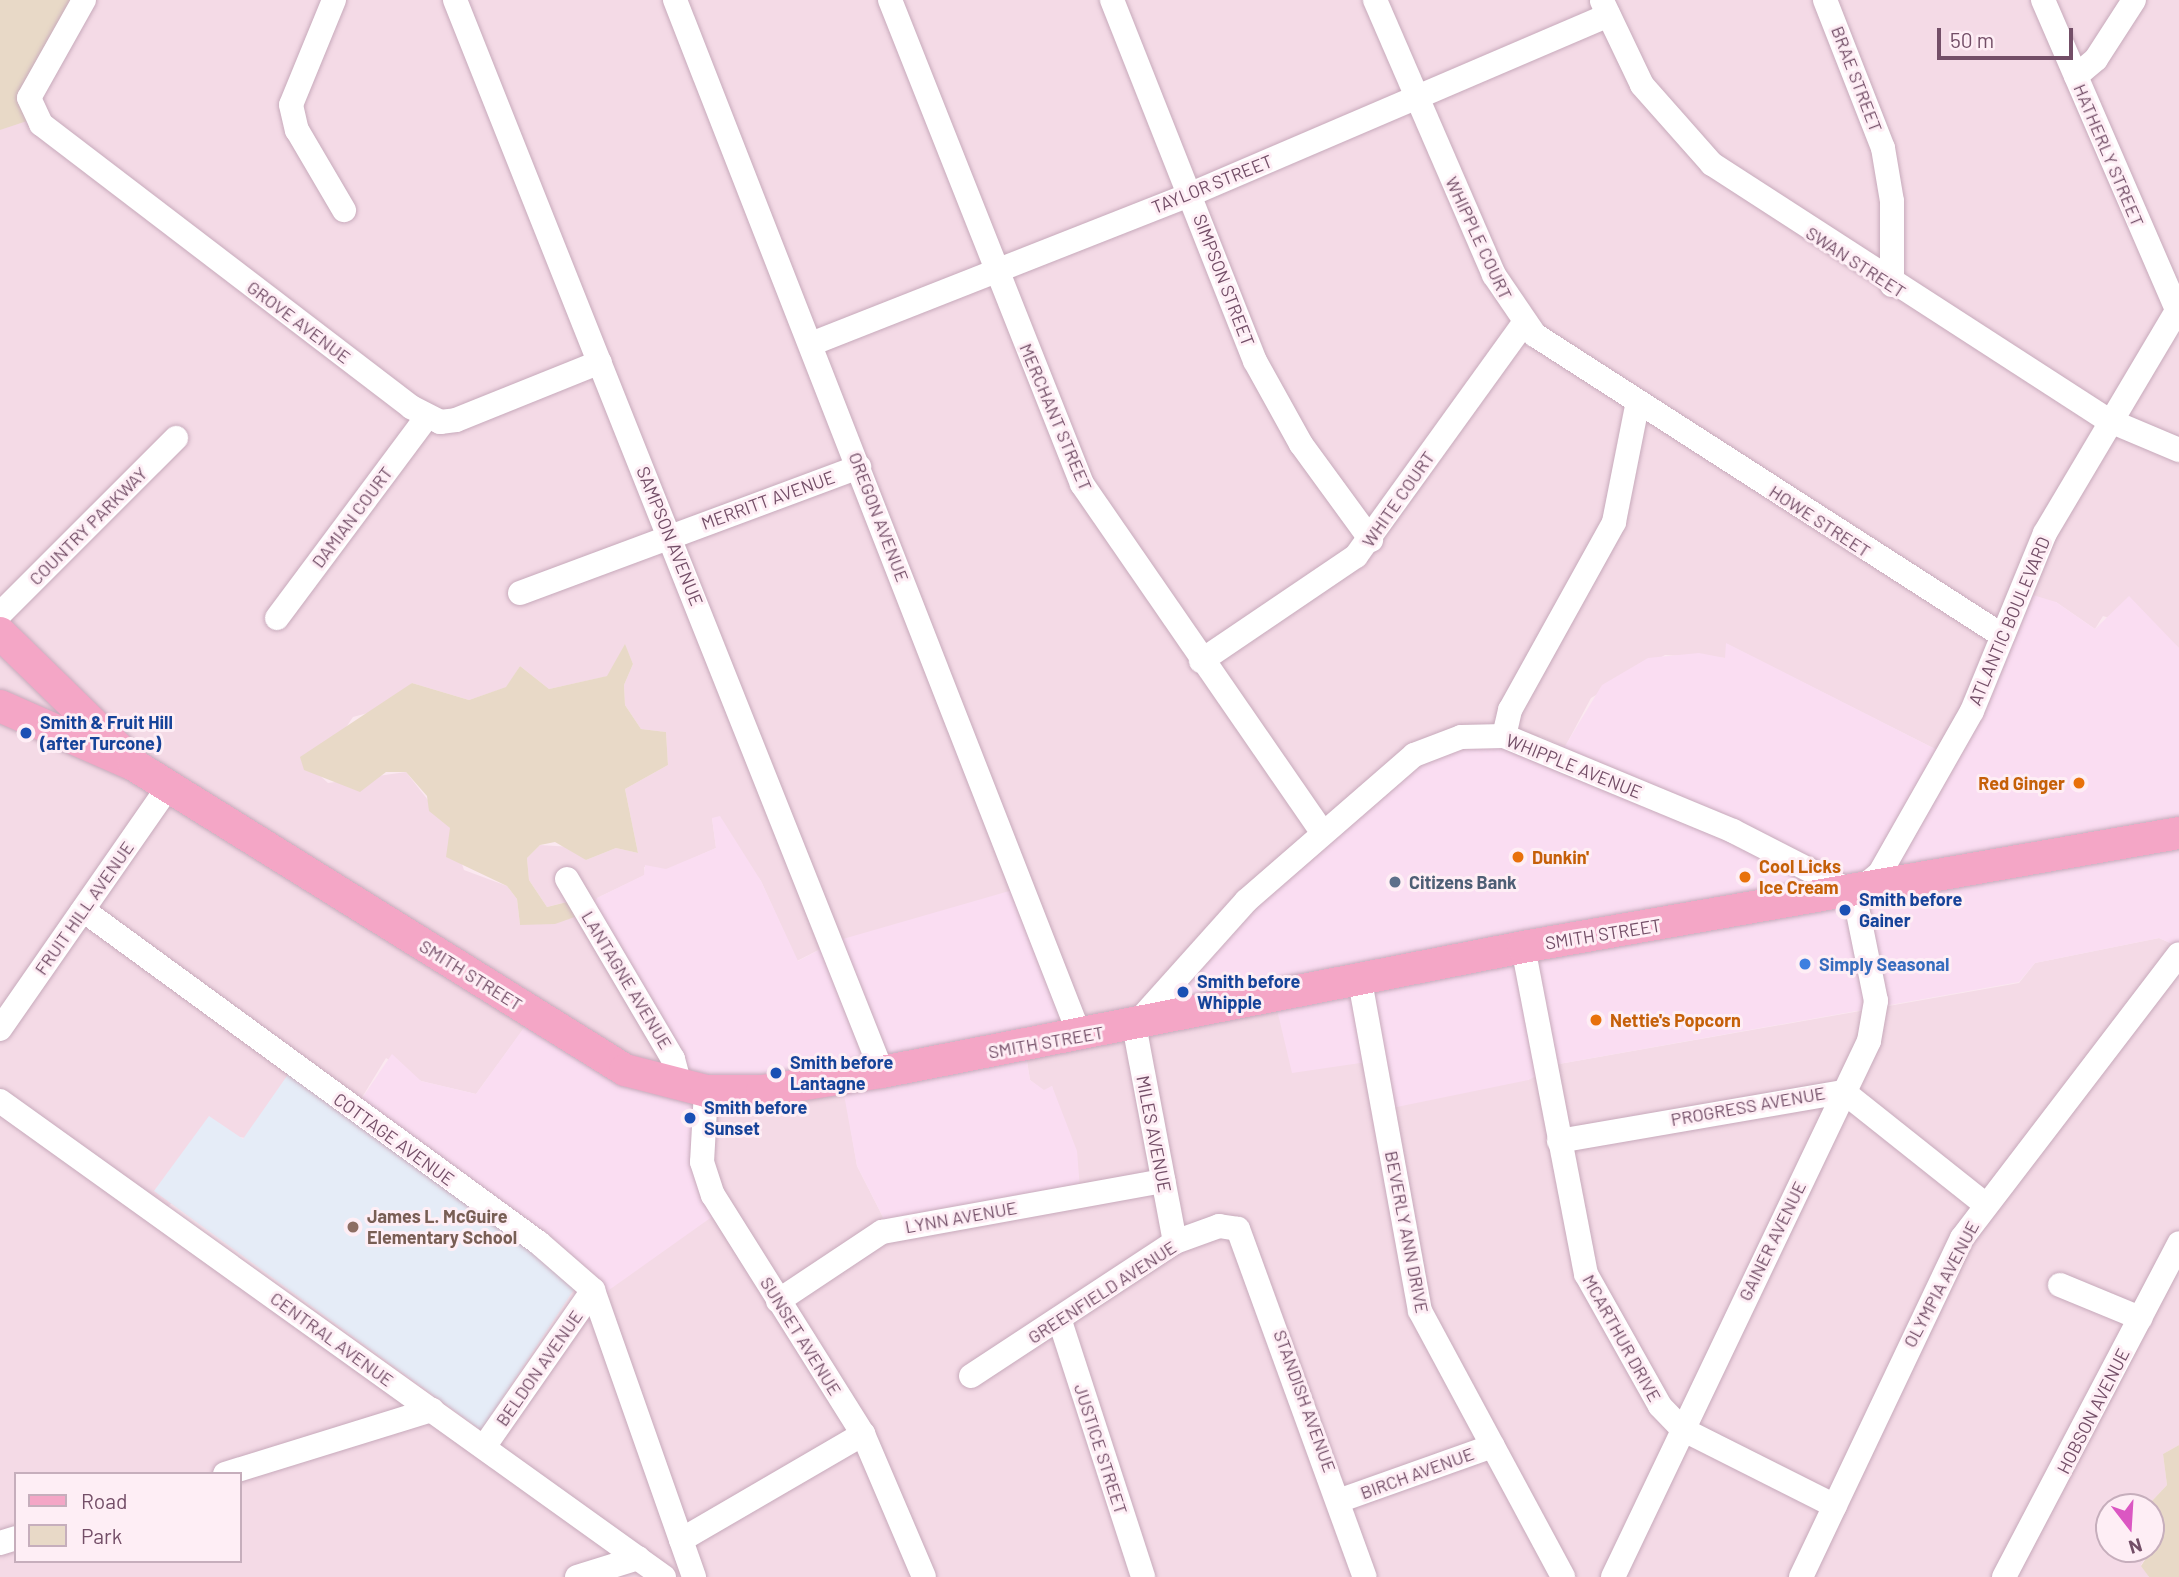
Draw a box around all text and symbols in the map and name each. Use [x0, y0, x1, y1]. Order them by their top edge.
scale bar [1941, 14, 2078, 58]
street label: BRAE STREET [1827, 23, 1887, 135]
text: 50 m [1950, 27, 1994, 52]
street label: HATHERLY STREET [2069, 81, 2149, 229]
street label: TAYLOR STREET [1148, 150, 1276, 218]
street label: WHIPPLE COURT [1441, 173, 1517, 303]
street label: SIMPSON STREET [1189, 211, 1259, 349]
street label: SWAN STREET [1802, 222, 1910, 302]
street label: GROVE AVENUE [243, 276, 355, 368]
street label: MERCHANT STREET [1015, 340, 1097, 494]
street label: WHITE COURT [1357, 447, 1439, 551]
street label: OREGON AVENUE [844, 449, 914, 585]
street label: DAMIAN COURT [307, 462, 397, 572]
street label: COUNTRY PARKWAY [25, 463, 151, 589]
street label: SAMPSON AVENUE [632, 463, 708, 609]
street label: MERRITT AVENUE [698, 466, 838, 534]
street label: HOWE STREET [1765, 480, 1875, 562]
street label: ATLANTIC BOULEVARD [1964, 533, 2054, 709]
place label: Smith & Fruit Hill (after Turcone) [40, 712, 173, 754]
marker: Smith & Fruit Hill (after Turcone) [18, 725, 34, 741]
street label: WHIPPLE AVENUE [1503, 729, 1645, 803]
place label: Red Ginger [1978, 772, 2065, 794]
marker: Red Ginger [2071, 775, 2087, 791]
street label: FRUIT HILL AVENUE [30, 837, 138, 979]
place label: Dunkin' [1532, 846, 1589, 868]
marker: Dunkin' [1510, 849, 1526, 865]
place label: Cool Licks Ice Cream [1759, 856, 1841, 898]
marker: Cool Licks Ice Cream [1737, 869, 1753, 885]
place label: Citizens Bank [1409, 871, 1517, 893]
marker: Citizens Bank [1387, 874, 1403, 890]
place label: Smith before Gainer [1859, 889, 1962, 932]
marker: Smith before Gainer [1837, 902, 1853, 918]
street label: LANTAGNE AVENUE [577, 907, 677, 1053]
street label: SMITH STREET [1543, 914, 1663, 954]
street label: SMITH STREET [416, 935, 526, 1015]
place label: Simply Seasonal [1819, 953, 1949, 975]
marker: Simply Seasonal [1797, 956, 1813, 972]
place label: Smith before Whipple [1197, 971, 1300, 1014]
marker: Smith before Whipple [1175, 984, 1191, 1000]
place label: Nettie's Popcorn [1610, 1009, 1741, 1031]
marker: Nettie's Popcorn [1588, 1012, 1604, 1028]
street label: SMITH STREET [986, 1021, 1106, 1063]
place label: Smith before Lantagne [790, 1052, 893, 1094]
marker: Smith before Lantagne [768, 1065, 784, 1081]
street label: MILES AVENUE [1132, 1074, 1176, 1194]
street label: PROGRESS AVENUE [1669, 1082, 1827, 1130]
street label: COTTAGE AVENUE [330, 1088, 458, 1190]
place label: Smith before Sunset [704, 1097, 807, 1140]
marker: Smith before Sunset [682, 1110, 698, 1126]
street label: BEVERLY ANN DRIVE [1381, 1149, 1433, 1315]
street label: GAINER AVENUE [1734, 1178, 1810, 1304]
street label: LYNN AVENUE [903, 1197, 1019, 1237]
place label: James L. McGuire Elementary School [367, 1206, 517, 1248]
street label: OLYMPIA AVENUE [1899, 1217, 1983, 1351]
marker: James L. McGuire Elementary School [345, 1219, 361, 1235]
street label: GREENFIELD AVENUE [1024, 1236, 1180, 1348]
street label: MCARTHUR DRIVE [1578, 1271, 1666, 1405]
street label: SUNSET AVENUE [756, 1273, 846, 1399]
street label: CENTRAL AVENUE [266, 1287, 398, 1391]
street label: BELDON AVENUE [491, 1306, 587, 1430]
street label: STANDISH AVENUE [1269, 1327, 1341, 1475]
street label: HOBSON AVENUE [2052, 1345, 2134, 1477]
street label: JUSTICE STREET [1070, 1381, 1132, 1517]
street label: BIRCH AVENUE [1357, 1442, 1477, 1504]
legend [14, 1472, 242, 1563]
text: Road [81, 1488, 127, 1513]
north arrow [2095, 1493, 2165, 1563]
text: Park [81, 1523, 122, 1548]
text: N [2126, 1534, 2145, 1559]

